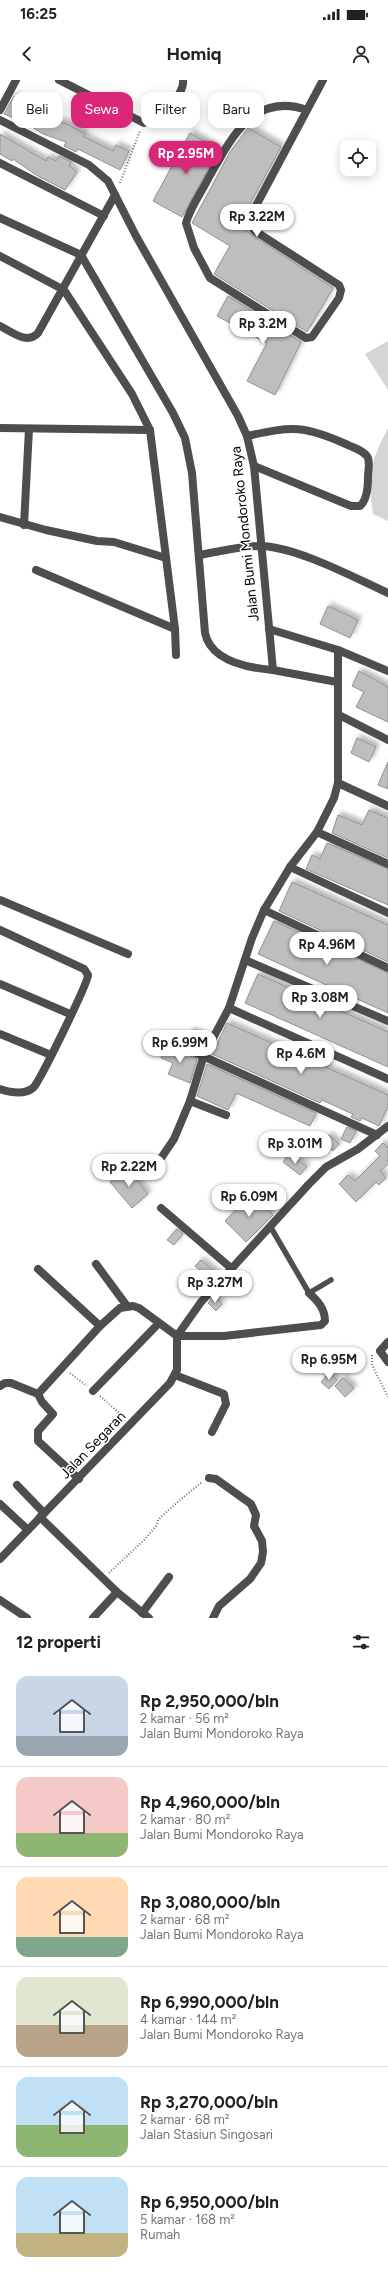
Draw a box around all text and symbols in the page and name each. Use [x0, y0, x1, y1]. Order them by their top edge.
text: 16:25 [20, 5, 57, 23]
icon: back [16, 43, 38, 65]
text: Homiq [166, 43, 222, 65]
icon: person [350, 43, 372, 65]
chip: Beli [12, 92, 63, 128]
chip: Sewa [71, 92, 133, 128]
chip: Filter [141, 92, 200, 128]
chip: Baru [208, 92, 264, 128]
map controls [340, 140, 376, 176]
button: locate [340, 140, 376, 176]
pin: Rp 2.95M [145, 141, 227, 175]
text: Rp 2.95M [158, 146, 214, 161]
pin: Rp 3.22M [216, 204, 298, 238]
text: Rp 3.22M [229, 209, 285, 224]
pin: Rp 3.2M [226, 311, 300, 345]
text: Rp 3.2M [239, 316, 287, 331]
street label: Jalan Bumi Mondoroko Raya [227, 446, 263, 622]
pin: Rp 4.96M [286, 932, 368, 966]
text: Rp 4.96M [299, 937, 355, 952]
pin: Rp 3.08M [279, 985, 361, 1019]
text: Rp 3.08M [291, 990, 349, 1005]
pin: Rp 6.99M [139, 1030, 221, 1064]
text: Rp 6.99M [152, 1035, 208, 1050]
pin: Rp 4.6M [264, 1041, 338, 1075]
text: Rp 4.6M [276, 1046, 326, 1061]
pin: Rp 3.01M [254, 1131, 336, 1165]
text: Rp 3.01M [268, 1136, 322, 1151]
pin: Rp 2.22M [88, 1154, 170, 1188]
text: Rp 2.22M [101, 1159, 157, 1174]
pin: Rp 6.09M [208, 1184, 290, 1218]
text: Rp 6.09M [220, 1189, 278, 1204]
pin: Rp 3.27M [174, 1270, 256, 1304]
text: Rp 3.27M [187, 1275, 243, 1290]
pin: Rp 6.95M [288, 1347, 370, 1381]
text: Rp 6.95M [301, 1352, 357, 1367]
street label: Jalan Segaran [57, 1408, 130, 1482]
icon: filters [350, 1631, 372, 1653]
text: 12 properti [16, 1632, 101, 1652]
text: Rp 2,950,000/bln [140, 1691, 279, 1711]
icon: home [48, 1692, 96, 1740]
text: 2 kamar · 56 m² [140, 1711, 229, 1726]
text: Jalan Bumi Mondoroko Raya [140, 1726, 304, 1741]
text: Rp 4,960,000/bln [140, 1792, 280, 1812]
icon: home [48, 1793, 96, 1841]
text: 2 kamar · 80 m² [140, 1812, 230, 1827]
text: Jalan Bumi Mondoroko Raya [140, 1827, 304, 1842]
text: Rp 3,080,000/bln [140, 1892, 280, 1912]
icon: home [48, 1893, 96, 1941]
text: 2 kamar · 68 m² [140, 1912, 229, 1927]
text: Jalan Bumi Mondoroko Raya [140, 1927, 304, 1942]
text: Rp 6,990,000/bln [140, 1992, 279, 2012]
icon: home [48, 1993, 96, 2041]
text: 4 kamar · 144 m² [140, 2012, 236, 2027]
text: Jalan Bumi Mondoroko Raya [140, 2027, 304, 2042]
text: Rp 3,270,000/bln [140, 2092, 278, 2112]
icon: home [48, 2093, 96, 2141]
text: 2 kamar · 68 m² [140, 2112, 229, 2127]
text: Jalan Stasiun Singosari [140, 2127, 273, 2142]
text: Rp 6,950,000/bln [140, 2192, 279, 2212]
icon: home [48, 2193, 96, 2241]
text: 5 kamar · 168 m² [140, 2212, 235, 2227]
text: Rumah [140, 2227, 180, 2242]

